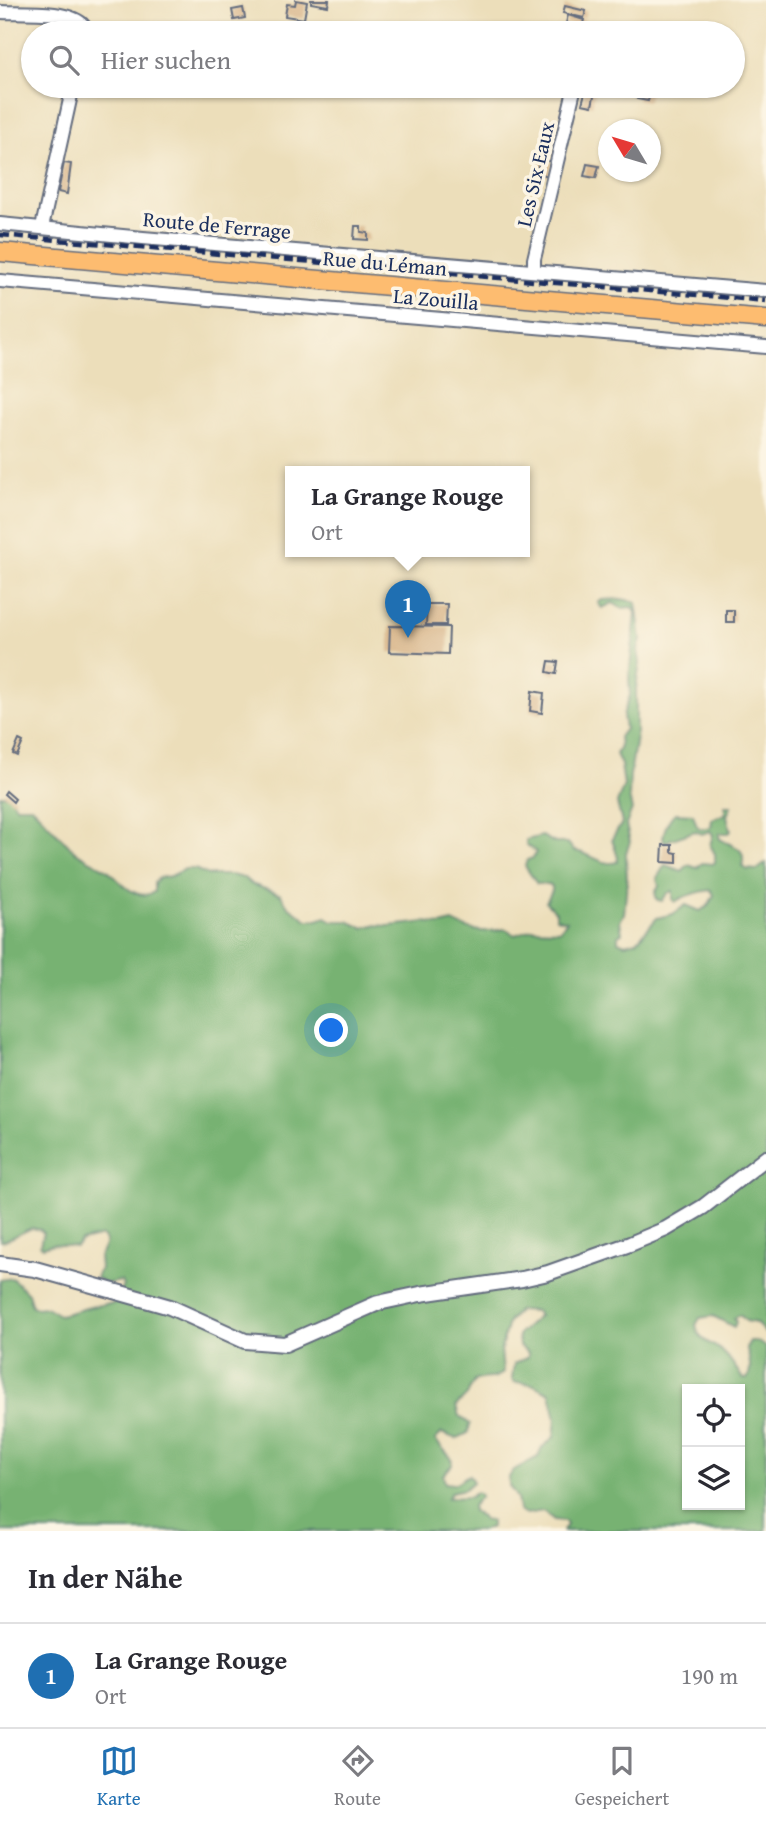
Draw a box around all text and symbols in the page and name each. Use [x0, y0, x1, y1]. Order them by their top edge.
search box [21, 21, 745, 98]
text: Hier suchen [101, 40, 231, 79]
icon: search [45, 41, 83, 79]
street label: Les Six Eaux [508, 118, 562, 230]
north arrow [598, 119, 661, 182]
street label: Route de Ferrage [142, 203, 292, 247]
street label: Rue du Léman [322, 242, 448, 284]
street label: La Zouilla [392, 280, 480, 318]
popup [285, 466, 530, 557]
text: La Grange Rouge [311, 476, 504, 515]
text: Ort [311, 515, 343, 548]
pin: 1 [385, 580, 431, 638]
your location [314, 1013, 348, 1047]
map controls [682, 1384, 745, 1510]
button: locate [682, 1384, 745, 1447]
button: layers [682, 1447, 745, 1510]
text: In der Nähe [28, 1555, 183, 1599]
text: La Grange Rouge [95, 1640, 287, 1679]
text: 1 [45, 1659, 57, 1692]
text: 190 m [681, 1659, 738, 1692]
text: Ort [95, 1679, 127, 1712]
tab: Karte [97, 1742, 141, 1812]
tab: Route [334, 1742, 381, 1812]
tab: Gespeichert [575, 1742, 669, 1812]

